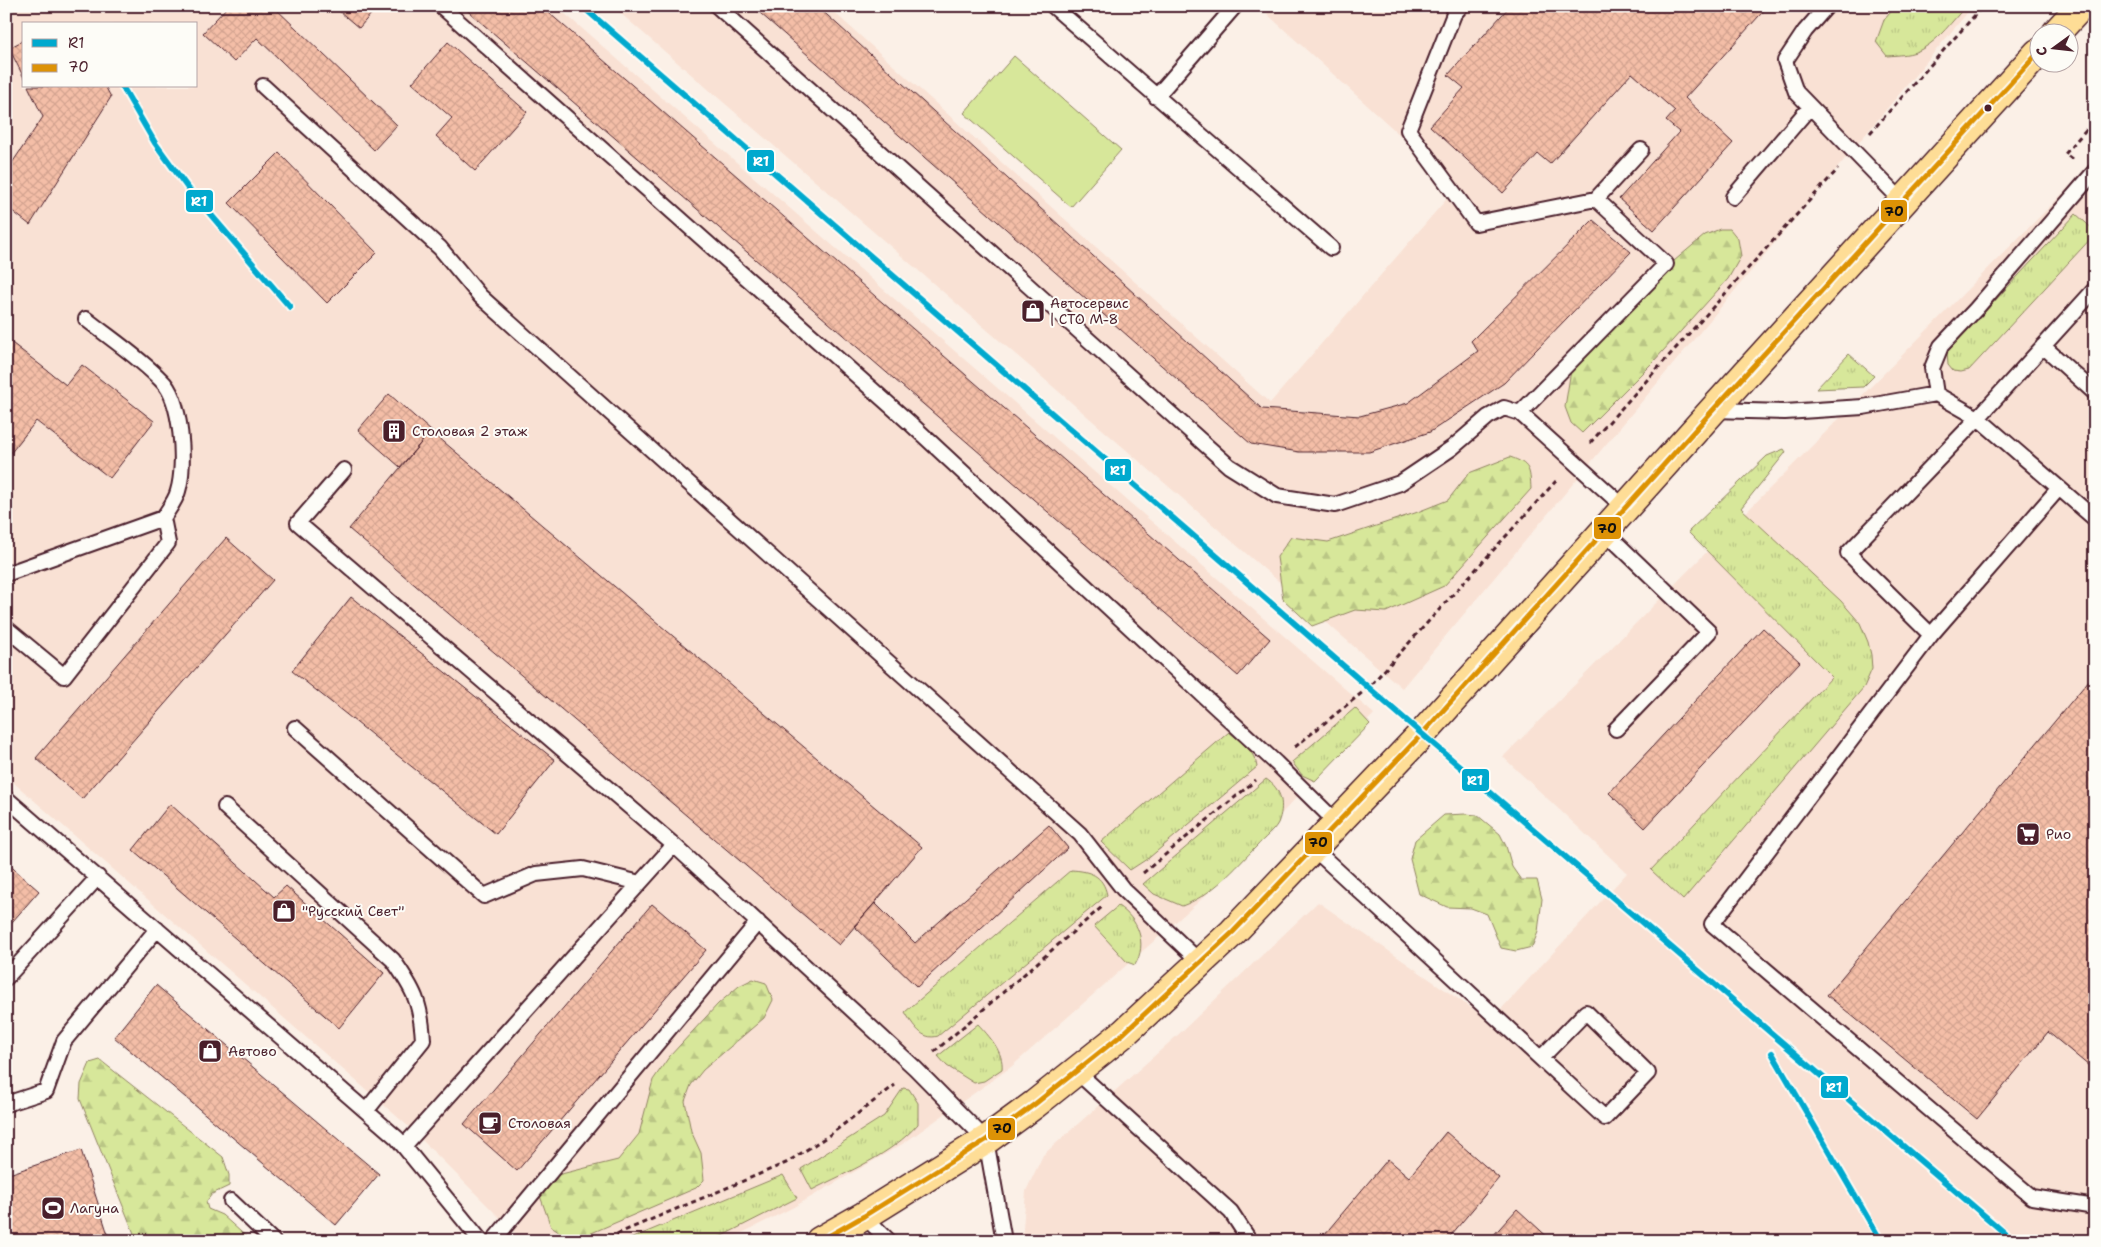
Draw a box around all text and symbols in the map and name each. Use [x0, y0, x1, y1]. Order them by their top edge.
legend [22, 22, 198, 88]
north arrow [2028, 22, 2078, 72]
text: R1 [68, 33, 84, 53]
text: С [2032, 45, 2051, 58]
text: 70 [68, 57, 89, 77]
unlabelled marker [1983, 103, 1993, 113]
line badge: R1 [746, 149, 775, 173]
text: R1 [753, 152, 769, 170]
line badge: R1 [185, 189, 214, 213]
text: R1 [191, 192, 207, 210]
line badge: 70 [1880, 199, 1908, 223]
text: 70 [1884, 202, 1904, 220]
place label: Автосервис | СТО М-8 [1050, 294, 1129, 328]
shop icon: Автосервис | СТО М-8 [1020, 298, 1046, 324]
building icon: Столовая 2 этаж [381, 418, 407, 444]
place label: Столовая 2 этаж [412, 422, 528, 440]
line badge: R1 [1104, 458, 1132, 482]
text: R1 [1110, 461, 1126, 479]
line badge: 70 [1593, 516, 1622, 540]
text: 70 [1597, 519, 1617, 537]
line badge: R1 [1461, 768, 1490, 792]
text: R1 [1467, 771, 1483, 789]
supermarket icon: Рио [2015, 821, 2041, 847]
place label: Рио [2046, 825, 2071, 843]
line badge: 70 [1304, 831, 1333, 855]
text: 70 [1308, 833, 1328, 851]
shop icon: "Русский Свет" [271, 898, 297, 924]
place label: "Русский Свет" [302, 902, 404, 920]
shop icon: Автово [197, 1038, 223, 1064]
place label: Автово [228, 1042, 277, 1060]
line badge: R1 [1820, 1075, 1849, 1099]
text: R1 [1826, 1078, 1842, 1096]
cafe icon: Столовая [477, 1110, 503, 1136]
place label: Столовая [508, 1114, 571, 1132]
line badge: 70 [987, 1117, 1016, 1141]
text: 70 [992, 1119, 1012, 1137]
sports icon: Лагуна [40, 1195, 66, 1221]
place label: Лагуна [70, 1199, 119, 1217]

